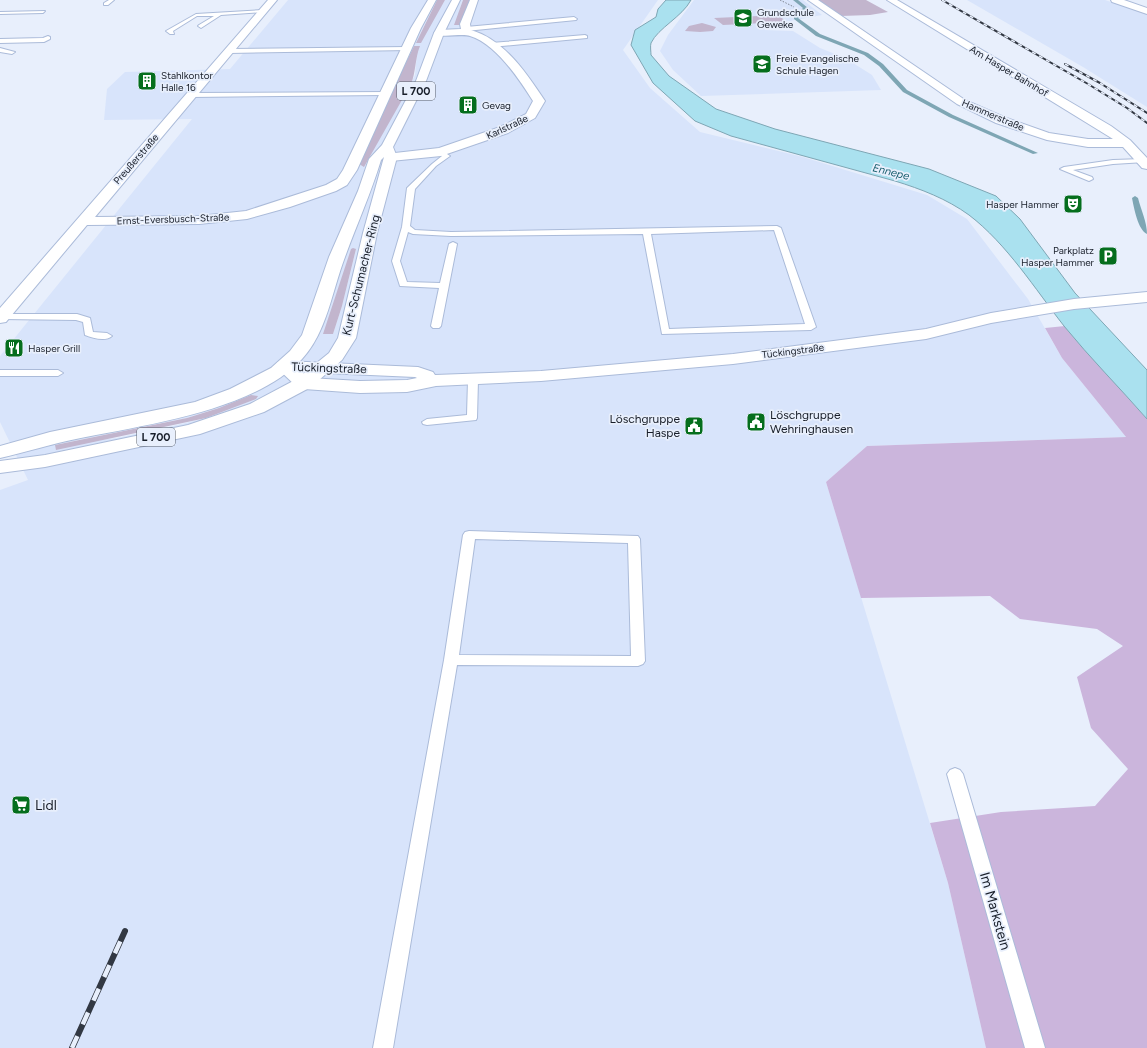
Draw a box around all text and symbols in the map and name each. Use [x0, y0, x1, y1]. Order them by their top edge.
place label: Grundschule Geweke [757, 6, 814, 31]
school or university icon: Grundschule Geweke [732, 7, 754, 29]
street label: Am Hasper Bahnhof [967, 42, 1051, 100]
place label: Freie Evangelische Schule Hagen [776, 52, 860, 77]
school or university icon: Freie Evangelische Schule Hagen [751, 53, 773, 75]
place label: Stahlkontor Halle 16 [161, 69, 213, 94]
building icon: Stahlkontor Halle 16 [136, 70, 158, 92]
road number: L 700 [397, 82, 435, 100]
building icon: Gevag [457, 94, 479, 116]
street label: Hammerstraße [960, 96, 1027, 134]
place label: Gevag [482, 99, 511, 112]
street label: Karlstraße [484, 111, 530, 142]
street label: Preußerstraße [111, 131, 162, 187]
water label: Ennepe [871, 161, 911, 183]
theatre icon: Hasper Hammer [1062, 193, 1084, 215]
place label: Hasper Hammer [986, 198, 1060, 211]
street label: Ernst-Eversbusch-Straße [116, 211, 230, 227]
street label: Kurt-Schumacher-Ring [339, 213, 383, 337]
place label: Parkplatz Hasper Hammer [1021, 244, 1095, 269]
parking icon: Parkplatz Hasper Hammer [1097, 245, 1119, 267]
restaurant icon: Hasper Grill [3, 337, 25, 359]
street label: Tückingstraße [761, 341, 825, 361]
place label: Hasper Grill [28, 342, 80, 355]
street label: Tückingstraße [291, 360, 367, 376]
place label: Löschgruppe Wehringhausen [770, 408, 854, 436]
public building icon: Löschgruppe Wehringhausen [745, 411, 767, 433]
place label: Löschgruppe Haspe [609, 412, 680, 440]
public building icon: Löschgruppe Haspe [683, 415, 705, 437]
road number: L 700 [137, 428, 175, 446]
supermarket icon: Lidl [10, 794, 32, 816]
place label: Lidl [35, 797, 57, 814]
street label: Im Markstein [976, 870, 1014, 952]

